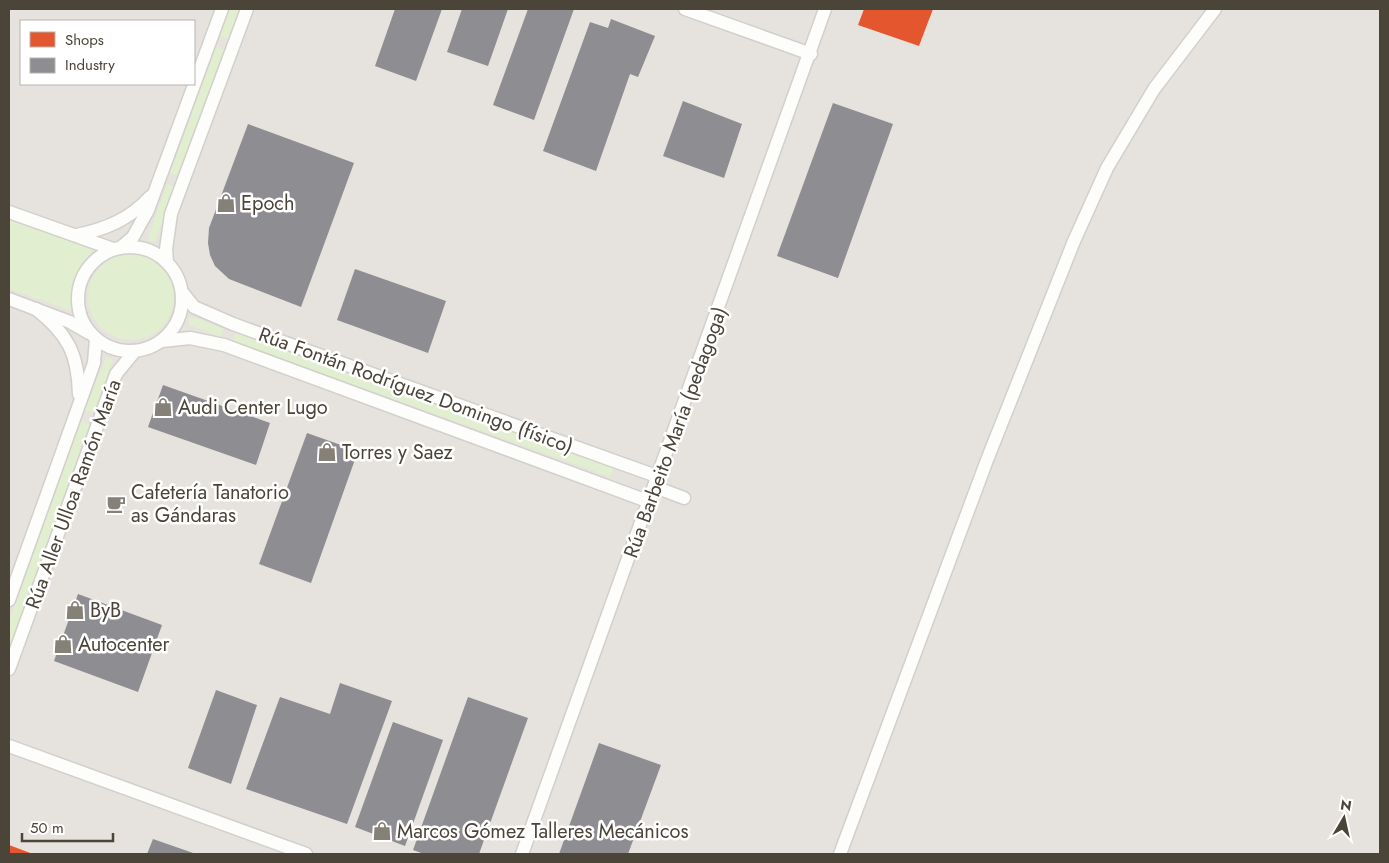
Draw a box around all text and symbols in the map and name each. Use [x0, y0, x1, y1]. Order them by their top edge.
legend [20, 20, 195, 85]
text: Shops [65, 29, 104, 51]
text: Industry [65, 54, 115, 76]
place label: Epoch [241, 189, 294, 218]
shop icon: Epoch [215, 192, 237, 214]
street label: Rúa Barbeito María (pedagoga) [616, 302, 735, 562]
street label: Rúa Fontán Rodríguez Domingo (físico) [254, 320, 577, 461]
street label: Rúa Aller Ulloa Ramón María [18, 375, 129, 613]
place label: Audi Center Lugo [178, 393, 328, 422]
shop icon: Audi Center Lugo [152, 396, 174, 418]
place label: Torres y Saez [342, 438, 453, 467]
shop icon: Torres y Saez [316, 441, 338, 463]
place label: Cafetería Tanatorio as Gándaras [131, 478, 289, 530]
cafe icon: Cafetería Tanatorio as Gándaras [105, 493, 127, 515]
place label: ByB [90, 596, 121, 625]
shop icon: ByB [64, 599, 86, 621]
place label: Autocenter [78, 630, 169, 659]
shop icon: Autocenter [52, 633, 74, 655]
north arrow [1319, 793, 1369, 843]
text: N [1339, 794, 1353, 816]
scale bar [22, 810, 114, 842]
text: 50 m [30, 817, 64, 839]
place label: Marcos Gómez Talleres Mecánicos [397, 817, 688, 846]
shop icon: Marcos Gómez Talleres Mecánicos [371, 820, 393, 842]

